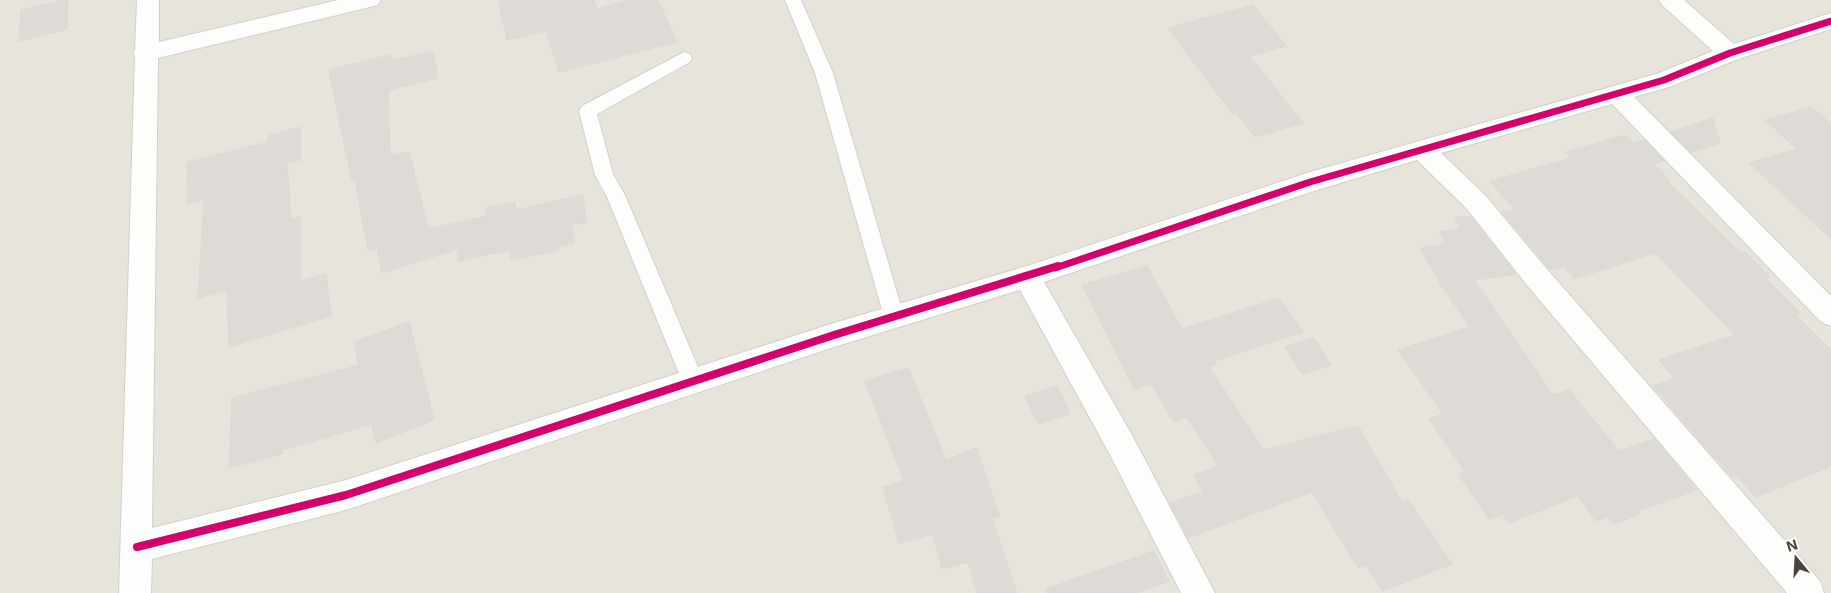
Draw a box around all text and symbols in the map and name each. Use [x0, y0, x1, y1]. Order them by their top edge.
north arrow [1771, 533, 1821, 583]
text: N [1784, 535, 1800, 555]

